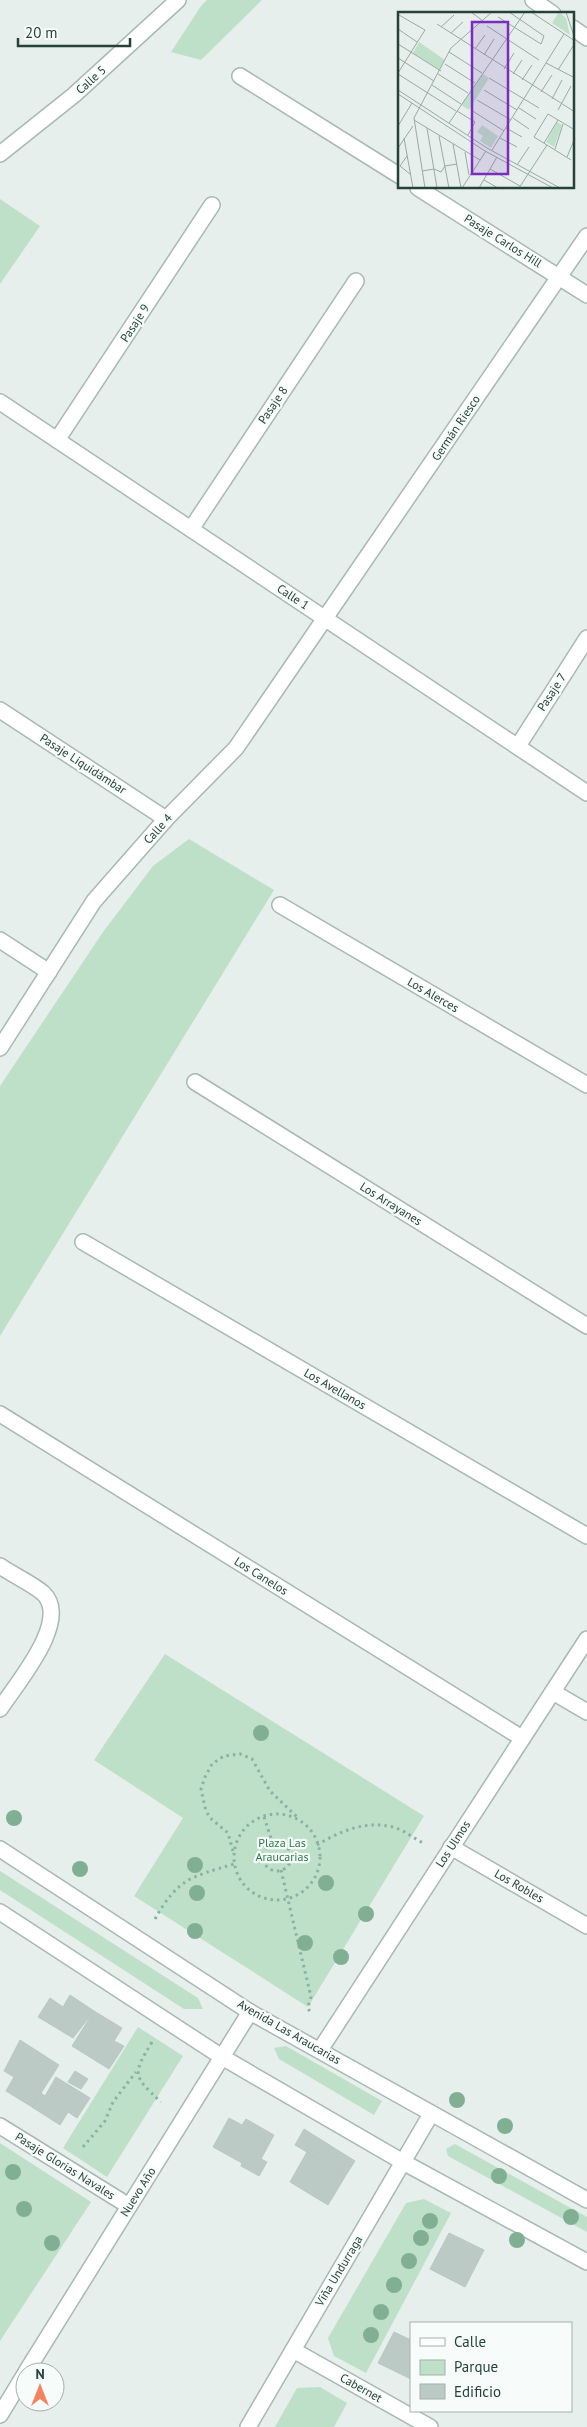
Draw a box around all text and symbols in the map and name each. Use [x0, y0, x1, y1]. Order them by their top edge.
inset map [398, 12, 574, 189]
scale bar [18, 15, 130, 47]
text: 20 m [25, 23, 58, 42]
street label: Calle 5 [72, 62, 109, 97]
street label: Pasaje Carlos Hill [462, 211, 545, 271]
street label: Pasaje 9 [117, 301, 152, 345]
street label: Pasaje 8 [255, 383, 291, 426]
street label: Germán Riesco [428, 392, 483, 463]
street label: Calle 1 [274, 580, 312, 613]
street label: Pasaje 7 [534, 670, 569, 714]
street label: Pasaje Liquidámbar [37, 730, 129, 797]
street label: Calle 4 [140, 810, 175, 847]
street label: Los Alerces [405, 974, 462, 1015]
street label: Los Arrayanes [358, 1179, 425, 1229]
street label: Los Avellanos [302, 1365, 369, 1412]
street label: Los Canelos [232, 1553, 291, 1598]
street label: Los Ulmos [432, 1818, 473, 1870]
park label: Plaza Las Araucarias [255, 1835, 309, 1864]
street label: Los Robles [492, 1865, 547, 1906]
street label: Avenida Las Araucarias [235, 1996, 344, 2067]
street label: Pasaje Glorias Navales [13, 2129, 118, 2202]
street label: Nuevo Año [117, 2164, 159, 2219]
street label: Viña Undurraga [311, 2233, 366, 2310]
legend [410, 2322, 572, 2412]
text: Calle [454, 2332, 486, 2351]
text: Parque [454, 2357, 498, 2376]
north arrow [15, 2362, 65, 2412]
text: N [35, 2365, 45, 2383]
street label: Cabernet [337, 2370, 385, 2405]
text: Edificio [454, 2382, 501, 2401]

